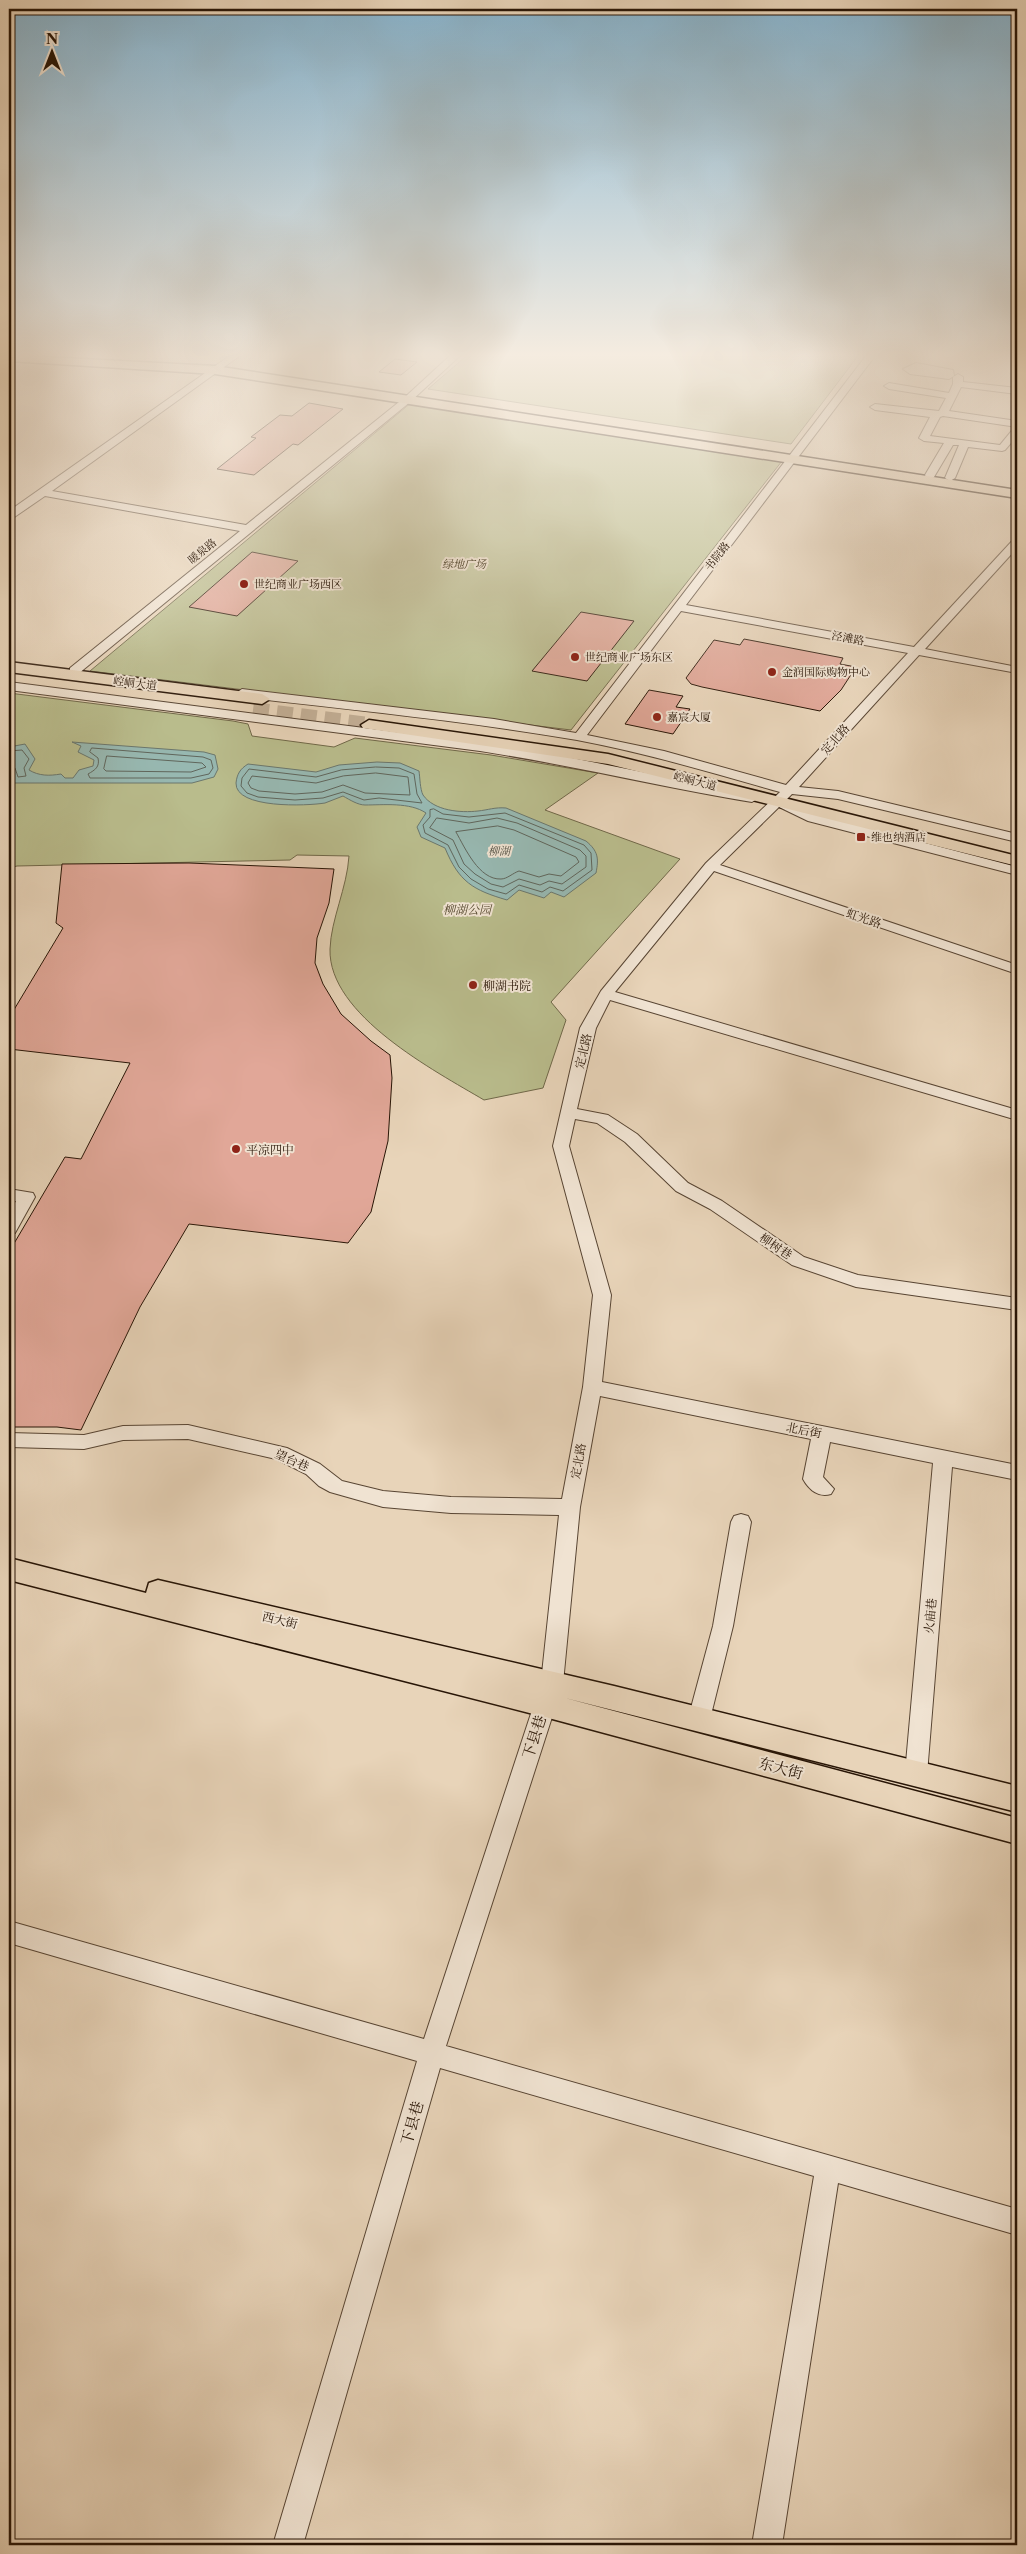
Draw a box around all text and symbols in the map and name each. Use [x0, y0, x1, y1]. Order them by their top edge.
north arrow [28, 28, 78, 78]
text: N [46, 30, 58, 48]
street label: 暖泉路 [185, 535, 219, 567]
street label: 书院路 [701, 539, 733, 573]
park label: 绿地广场 [442, 557, 487, 571]
place label: 世纪商业广场西区 [254, 577, 342, 591]
marker: 世纪商业广场西区 [238, 578, 250, 590]
street label: 泾滩路 [831, 628, 865, 648]
place label: 世纪商业广场东区 [585, 650, 673, 664]
marker: 世纪商业广场东区 [569, 651, 581, 663]
place label: 金润国际购物中心 [782, 665, 870, 679]
marker: 金润国际购物中心 [766, 666, 778, 678]
street label: 崆峒大道 [112, 673, 158, 693]
place label: 嘉宸大厦 [667, 710, 711, 724]
marker: 嘉宸大厦 [651, 711, 663, 723]
street label: 定北路 [817, 721, 853, 757]
street label: 崆峒大道 [672, 769, 718, 793]
place label: 维也纳酒店 [871, 830, 926, 844]
marker: 维也纳酒店 [855, 831, 867, 843]
water label: 柳湖 [488, 844, 512, 858]
park label: 柳湖公园 [443, 902, 493, 917]
street label: 虹光路 [845, 905, 883, 931]
place label: 柳湖书院 [483, 978, 531, 993]
marker: 柳湖书院 [467, 979, 479, 991]
street label: 定北路 [572, 1032, 594, 1070]
place label: 平凉四中 [246, 1142, 294, 1157]
marker: 平凉四中 [230, 1143, 242, 1155]
street label: 柳树巷 [757, 1230, 795, 1262]
street label: 北后街 [785, 1419, 824, 1441]
street label: 定北路 [567, 1442, 589, 1480]
street label: 望台巷 [272, 1446, 312, 1474]
street label: 火庙巷 [921, 1597, 939, 1635]
street label: 西大街 [261, 1609, 300, 1632]
street label: 下县巷 [518, 1713, 550, 1761]
street label: 东大街 [757, 1753, 805, 1783]
street label: 下县巷 [397, 2099, 427, 2147]

